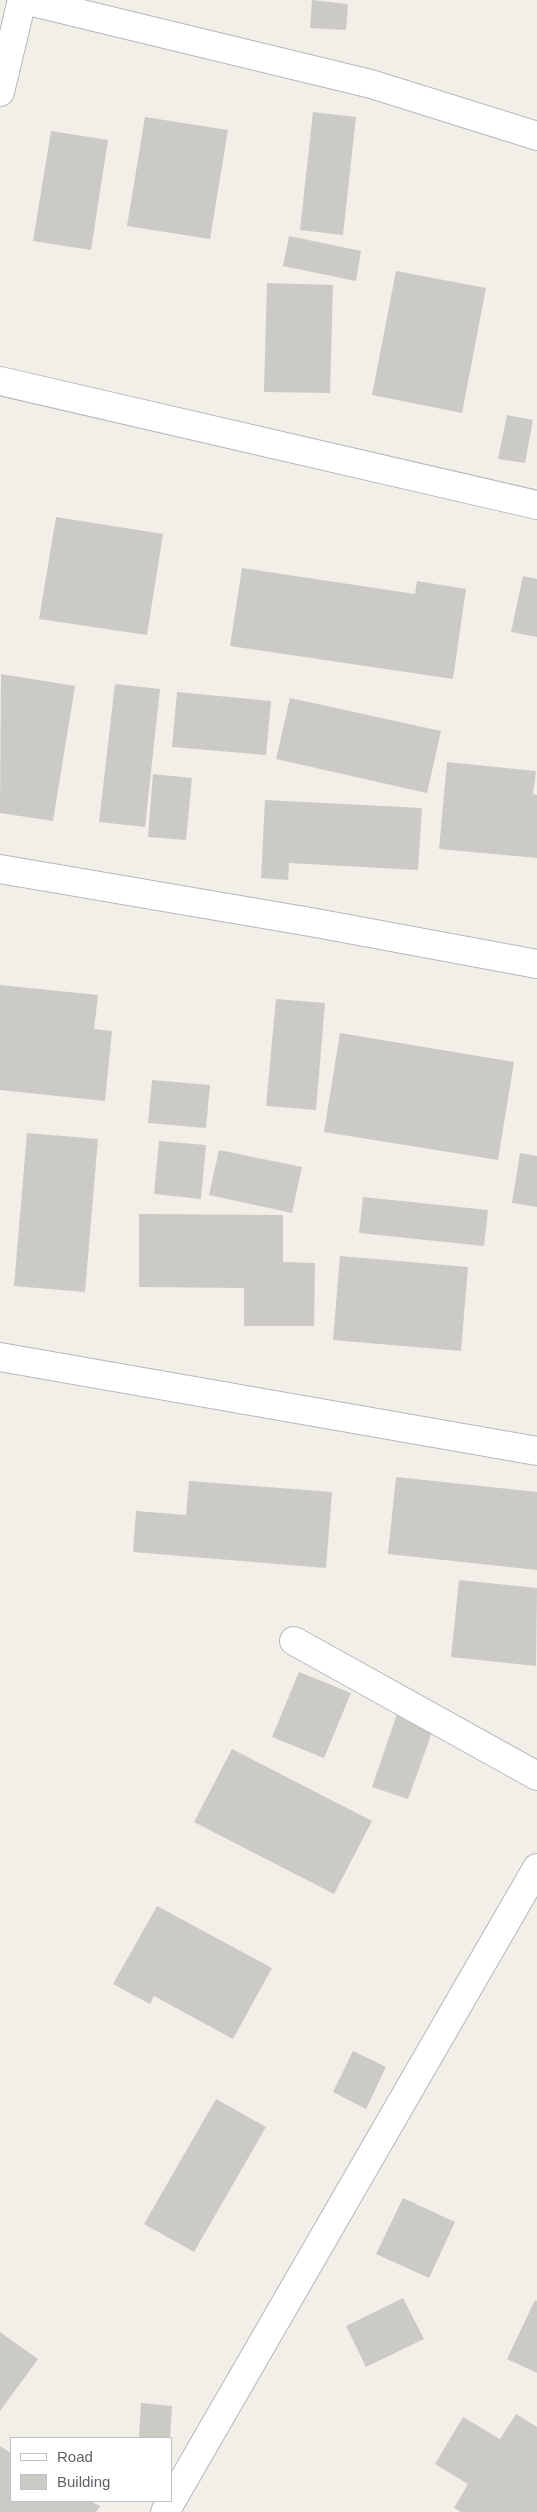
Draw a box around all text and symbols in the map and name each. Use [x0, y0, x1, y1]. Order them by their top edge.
legend [10, 2437, 172, 2502]
text: Road [57, 2448, 93, 2465]
text: Building [57, 2473, 110, 2490]

